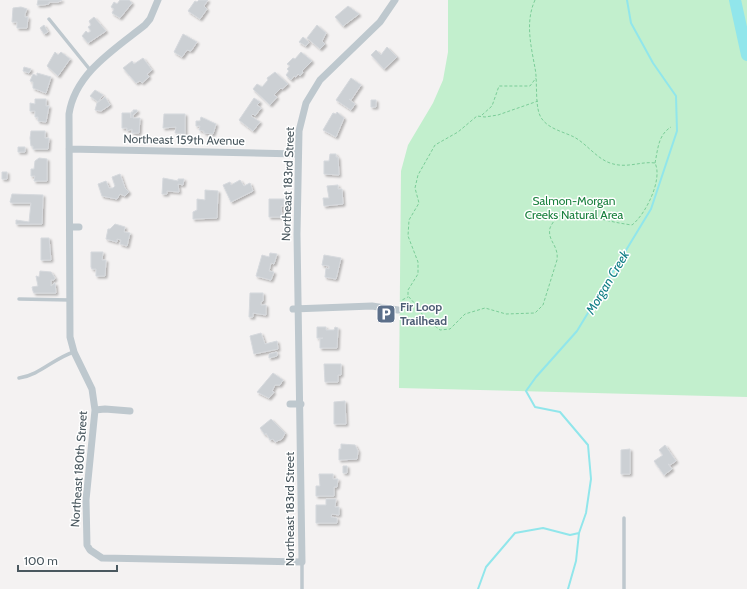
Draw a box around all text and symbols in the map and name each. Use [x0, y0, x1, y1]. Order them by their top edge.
street label: Northeast 183rd Street [278, 127, 297, 241]
street label: Northeast 159th Avenue [123, 131, 245, 148]
park label: Salmon-Morgan Creeks Natural Area [525, 193, 623, 222]
water label: Morgan Creek [581, 247, 632, 318]
place label: Fir Loop Trailhead [400, 299, 447, 328]
parking icon: Fir Loop Trailhead [375, 303, 397, 325]
street label: Northeast 180th Street [67, 410, 90, 528]
street label: Northeast 183rd Street [282, 452, 297, 566]
scale bar [18, 547, 117, 573]
text: 100 m [24, 553, 58, 568]

